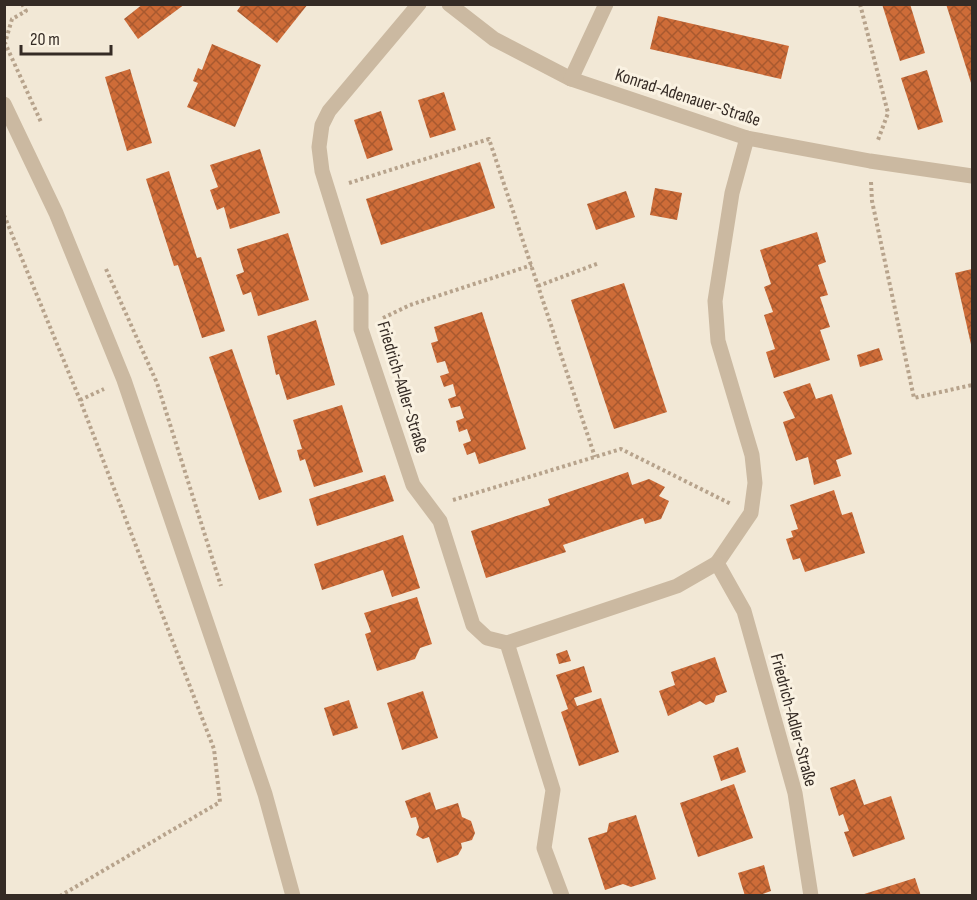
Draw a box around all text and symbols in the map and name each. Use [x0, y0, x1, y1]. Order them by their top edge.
scale bar [21, 18, 111, 56]
text: 20 m [30, 29, 60, 50]
street label: Konrad-Adenauer-Straße [613, 64, 763, 131]
street label: Friedrich-Adler-Straße [373, 319, 433, 456]
street label: Friedrich-Adler-Straße [766, 651, 821, 789]

